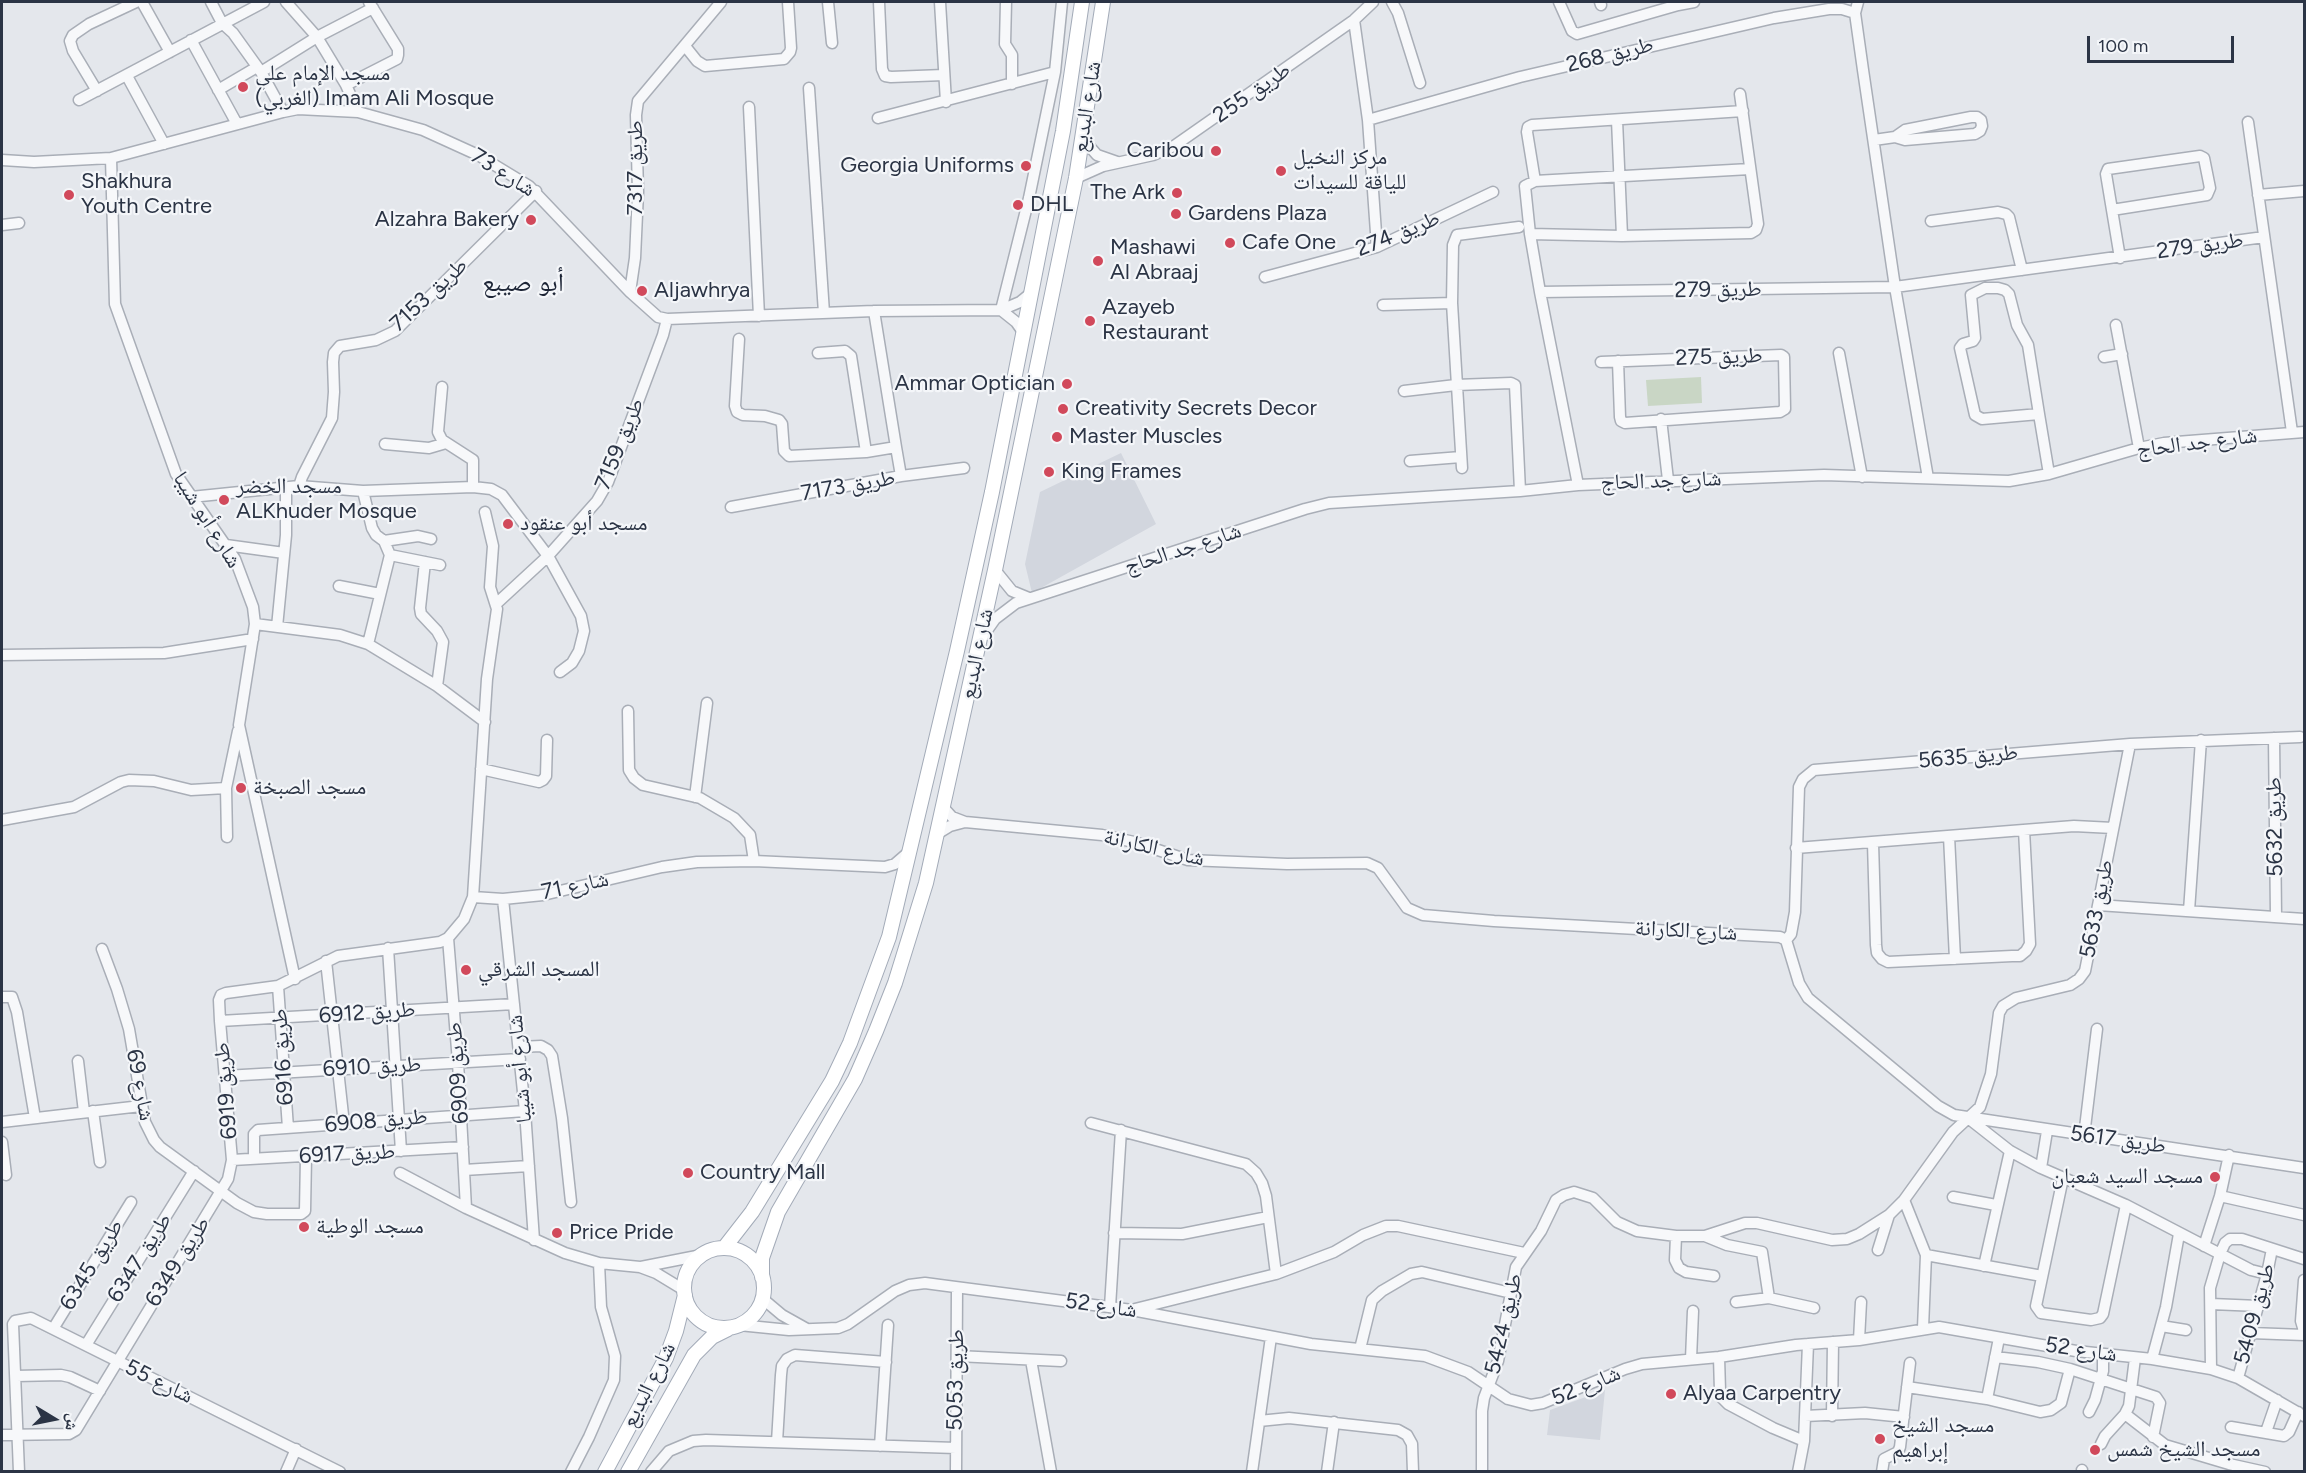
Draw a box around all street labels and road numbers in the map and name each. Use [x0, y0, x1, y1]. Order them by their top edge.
street label: طريق 268 [1564, 31, 1656, 79]
street label: طريق 255 [1208, 57, 1296, 129]
street label: شارع البديع [1067, 59, 1107, 155]
street label: طريق 7317 [623, 120, 649, 216]
street label: شارع 73 [466, 143, 540, 203]
street label: طريق 274 [1352, 205, 1444, 263]
street label: طريق 279 [2155, 227, 2245, 265]
street label: طريق 7153 [385, 253, 473, 337]
street label: طريق 279 [1674, 276, 1762, 304]
street label: طريق 275 [1675, 342, 1763, 372]
street label: طريق 7159 [590, 394, 650, 494]
street label: شارع جد الحاج [2135, 423, 2259, 463]
street label: طريق 7173 [799, 465, 897, 507]
street label: شارع جد الحاج [1600, 466, 1722, 496]
street label: شارع أبو شيبا [167, 467, 247, 573]
street label: شارع جد الحاج [1121, 518, 1245, 580]
street label: شارع البديع [955, 606, 999, 702]
street label: طريق 5635 [1917, 739, 2019, 775]
street label: طريق 5632 [2261, 777, 2289, 877]
street label: شارع الكارانة [1101, 824, 1207, 872]
street label: طريق 5633 [2075, 858, 2119, 960]
street label: شارع 71 [539, 866, 611, 906]
street label: شارع الكارانة [1634, 915, 1738, 947]
street label: طريق 6912 [318, 996, 416, 1030]
street label: طريق 6916 [266, 1008, 300, 1106]
street label: شارع أبو شيبا [502, 1014, 538, 1124]
street label: طريق 6909 [441, 1021, 475, 1125]
street label: طريق 6919 [209, 1042, 243, 1140]
street label: شارع 69 [120, 1047, 160, 1123]
street label: طريق 6910 [322, 1051, 422, 1083]
street label: طريق 6908 [324, 1103, 428, 1139]
street label: طريق 5617 [2068, 1120, 2168, 1160]
street label: طريق 6917 [298, 1138, 396, 1170]
street label: طريق 6347 [102, 1208, 178, 1308]
street label: طريق 6349 [140, 1212, 216, 1312]
street label: طريق 6345 [55, 1215, 129, 1315]
street label: طريق 5409 [2229, 1261, 2281, 1367]
street label: طريق 5424 [1480, 1271, 1528, 1377]
street label: شارع 52 [1063, 1288, 1139, 1324]
street label: طريق 5053 [942, 1329, 970, 1431]
street label: شارع 52 [2043, 1332, 2119, 1368]
street label: شارع البديع [616, 1338, 682, 1432]
street label: شارع 55 [121, 1354, 197, 1410]
street label: شارع 52 [1548, 1360, 1624, 1412]

